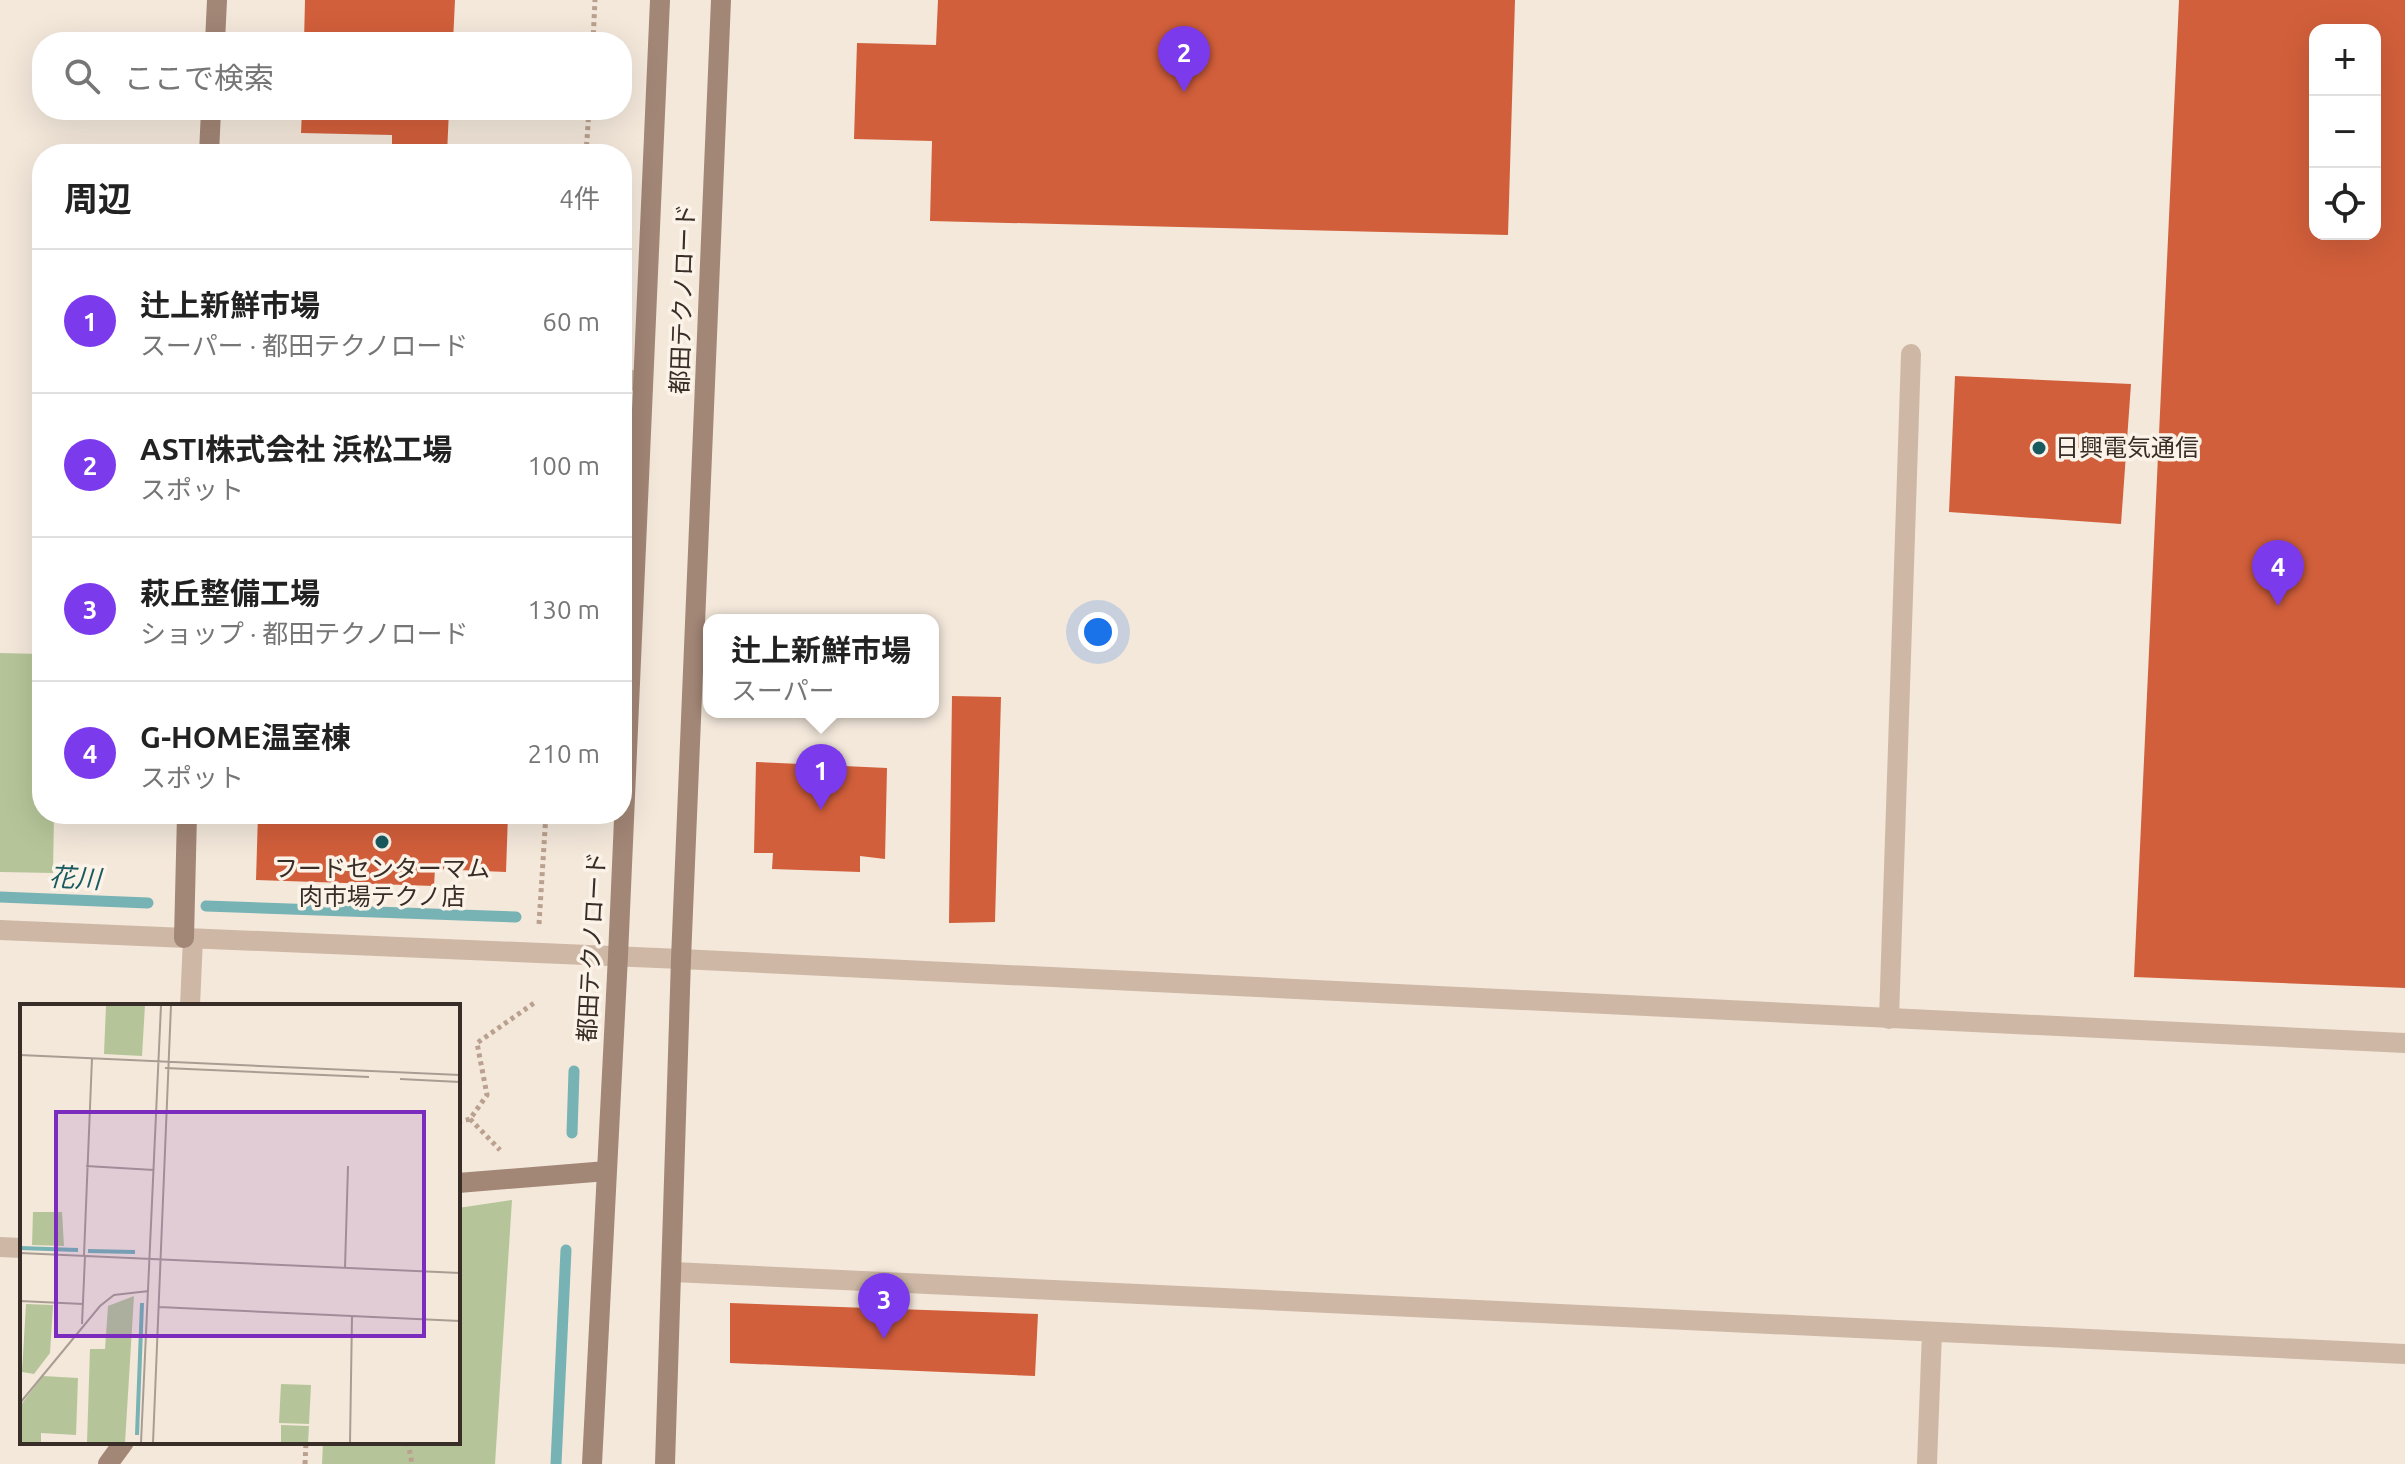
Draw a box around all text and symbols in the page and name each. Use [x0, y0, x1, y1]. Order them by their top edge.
map controls [2309, 24, 2381, 240]
button: + [2309, 24, 2381, 96]
pin: 2 [1158, 26, 1210, 92]
search box [32, 32, 632, 120]
icon: search [60, 54, 104, 98]
text: ここで検索 [124, 61, 274, 95]
button: − [2309, 96, 2381, 168]
button: locate [2309, 168, 2381, 240]
text: 周辺 [64, 179, 132, 217]
text: 4件 [559, 184, 600, 213]
street label: 都田テクノロード [666, 203, 699, 395]
text: 辻上新鮮市場 [140, 288, 320, 322]
text: 1 [83, 307, 97, 336]
text: 60 m [542, 307, 600, 336]
text: スーパー · 都田テクノロード [140, 331, 469, 360]
text: ASTI株式会社 浜松工場 [140, 432, 452, 466]
place label: 日興電気通信 [2055, 434, 2199, 461]
marker: 日興電気通信 [2030, 439, 2048, 457]
text: 2 [83, 451, 97, 480]
text: 100 m [528, 451, 600, 480]
text: スポット [140, 475, 244, 504]
pin: 4 [2252, 540, 2304, 606]
text: 萩丘整備工場 [140, 576, 320, 610]
text: 3 [83, 595, 97, 624]
text: 130 m [528, 595, 600, 624]
your location [1078, 612, 1118, 652]
popup [703, 614, 939, 718]
text: ショップ · 都田テクノロード [140, 619, 469, 648]
text: 辻上新鮮市場 [731, 633, 911, 667]
text: スーパー [731, 676, 835, 705]
text: G-HOME温室棟 [140, 720, 351, 754]
text: 4 [83, 739, 97, 768]
text: 210 m [528, 739, 600, 768]
pin: 1 [795, 744, 847, 810]
text: スポット [140, 763, 244, 792]
marker: フードセンターマム 肉市場テクノ店 [373, 833, 391, 851]
street label: 都田テクノロード [573, 851, 610, 1043]
place label: フードセンターマム 肉市場テクノ店 [274, 855, 490, 910]
water label: 花川 [48, 862, 105, 893]
inset map [20, 1004, 460, 1444]
pin: 3 [858, 1273, 910, 1339]

